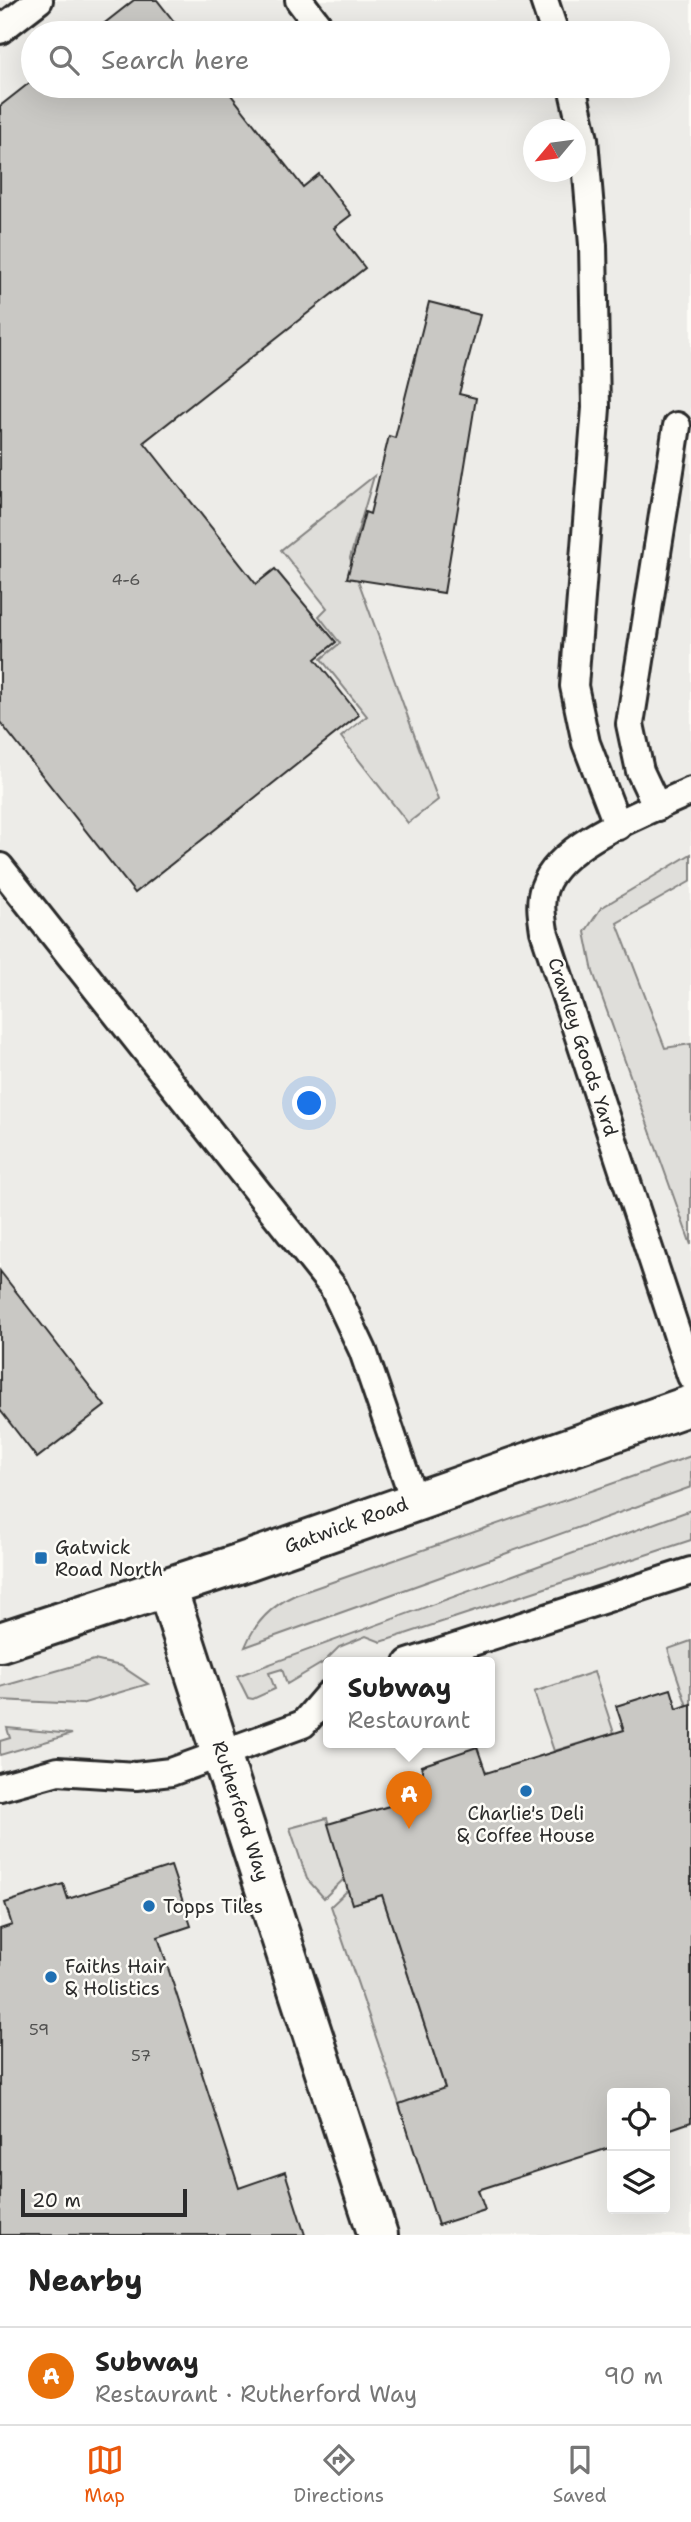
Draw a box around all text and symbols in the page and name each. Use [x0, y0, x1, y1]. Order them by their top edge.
search box [21, 21, 670, 98]
icon: search [45, 41, 83, 79]
text: Search here [101, 42, 250, 77]
north arrow [523, 119, 586, 182]
house number: 4-6 [111, 569, 141, 590]
street label: Crawley Goods Yard [542, 954, 624, 1140]
your location [292, 1086, 326, 1120]
street label: Gatwick Road [281, 1491, 411, 1559]
place label: Gatwick Road North [55, 1535, 163, 1582]
marker: Gatwick Road North [33, 1550, 49, 1566]
popup [323, 1657, 495, 1748]
text: Subway [347, 1670, 451, 1705]
text: Restaurant [347, 1705, 471, 1735]
street label: Rutherford Way [207, 1738, 275, 1884]
pin: A [386, 1771, 432, 1829]
marker: Charlie's Deli & Coffee House [518, 1783, 534, 1799]
place label: Charlie's Deli & Coffee House [457, 1801, 595, 1848]
place label: Topps Tiles [163, 1894, 263, 1919]
marker: Topps Tiles [141, 1898, 157, 1914]
place label: Faiths Hair & Holistics [65, 1954, 167, 2001]
marker: Faiths Hair & Holistics [43, 1969, 59, 1985]
house number: 59 [29, 2019, 49, 2040]
house number: 57 [131, 2045, 151, 2066]
map controls [607, 2088, 670, 2214]
button: locate [607, 2088, 670, 2151]
button: layers [607, 2151, 670, 2214]
scale bar [21, 2186, 187, 2218]
text: 20 m [32, 2188, 81, 2213]
text: Nearby [28, 2260, 143, 2301]
text: Subway [95, 2344, 199, 2379]
text: A [42, 2361, 60, 2391]
text: 90 m [603, 2361, 663, 2391]
text: Restaurant · Rutherford Way [95, 2379, 417, 2409]
tab: Map [84, 2441, 125, 2508]
tab: Directions [294, 2441, 384, 2508]
tab: Saved [553, 2441, 607, 2508]

